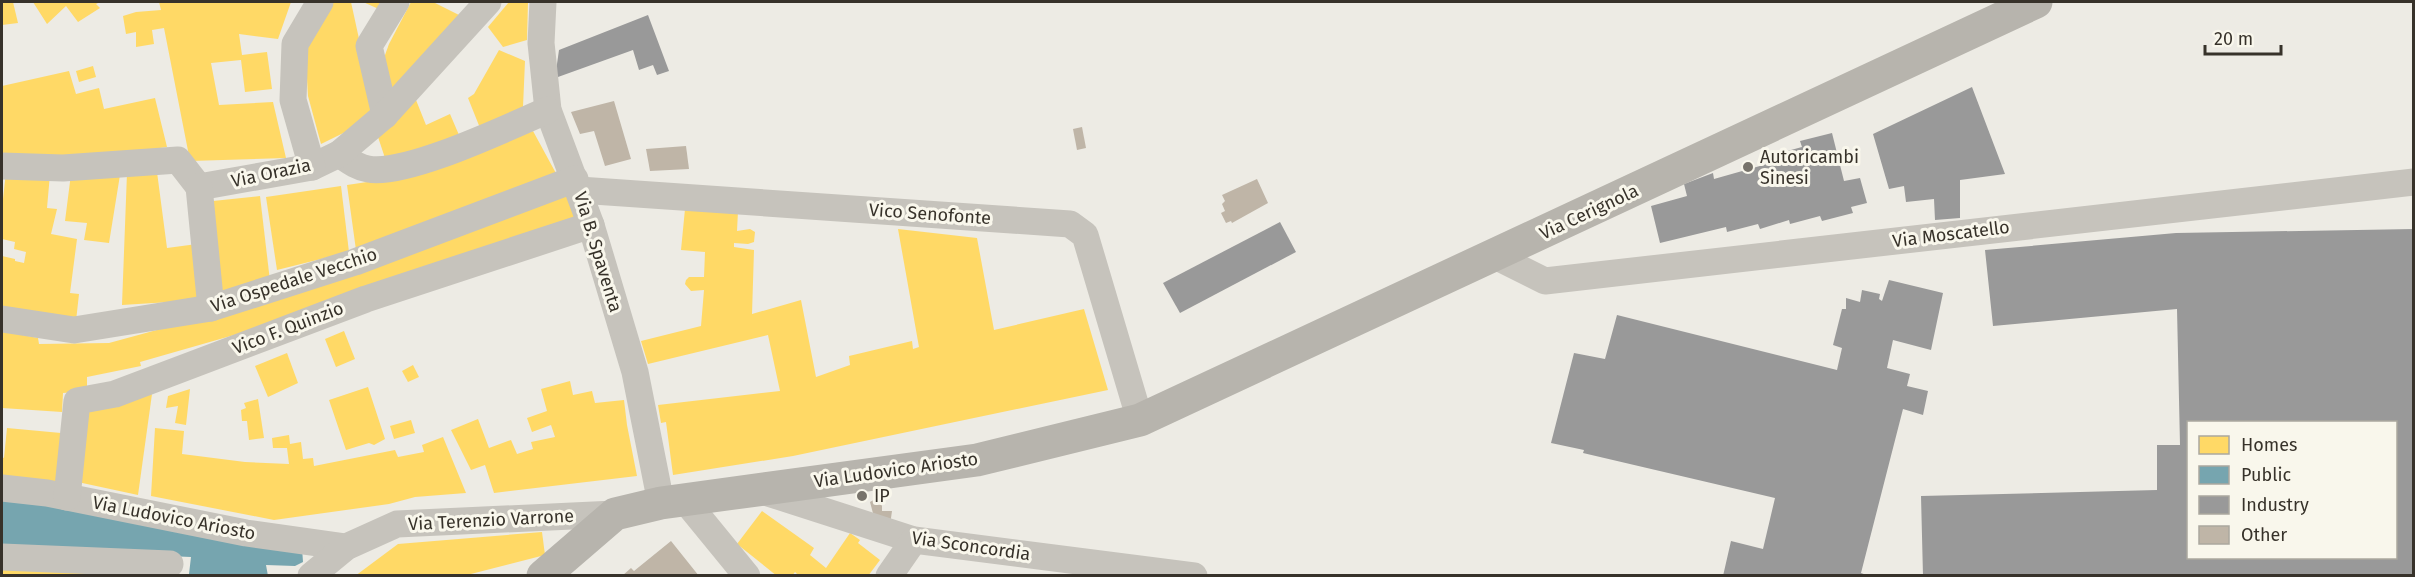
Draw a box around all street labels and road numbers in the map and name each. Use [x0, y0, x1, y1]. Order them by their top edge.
street label: Via Orazia [229, 154, 313, 192]
street label: Via Cerignola [1536, 180, 1642, 244]
street label: Via B. Spaventa [569, 189, 627, 315]
street label: Vico Senofonte [868, 199, 992, 229]
street label: Via Moscatello [1891, 216, 2011, 252]
street label: Via Ospedale Vecchio [208, 243, 380, 317]
street label: Vico F. Quinzio [229, 297, 347, 359]
street label: Via Ludovico Ariosto [813, 448, 979, 492]
street label: Via Ludovico Ariosto [91, 491, 257, 545]
street label: Via Terenzio Varrone [407, 505, 575, 535]
street label: Via Sconcordia [910, 527, 1032, 565]

